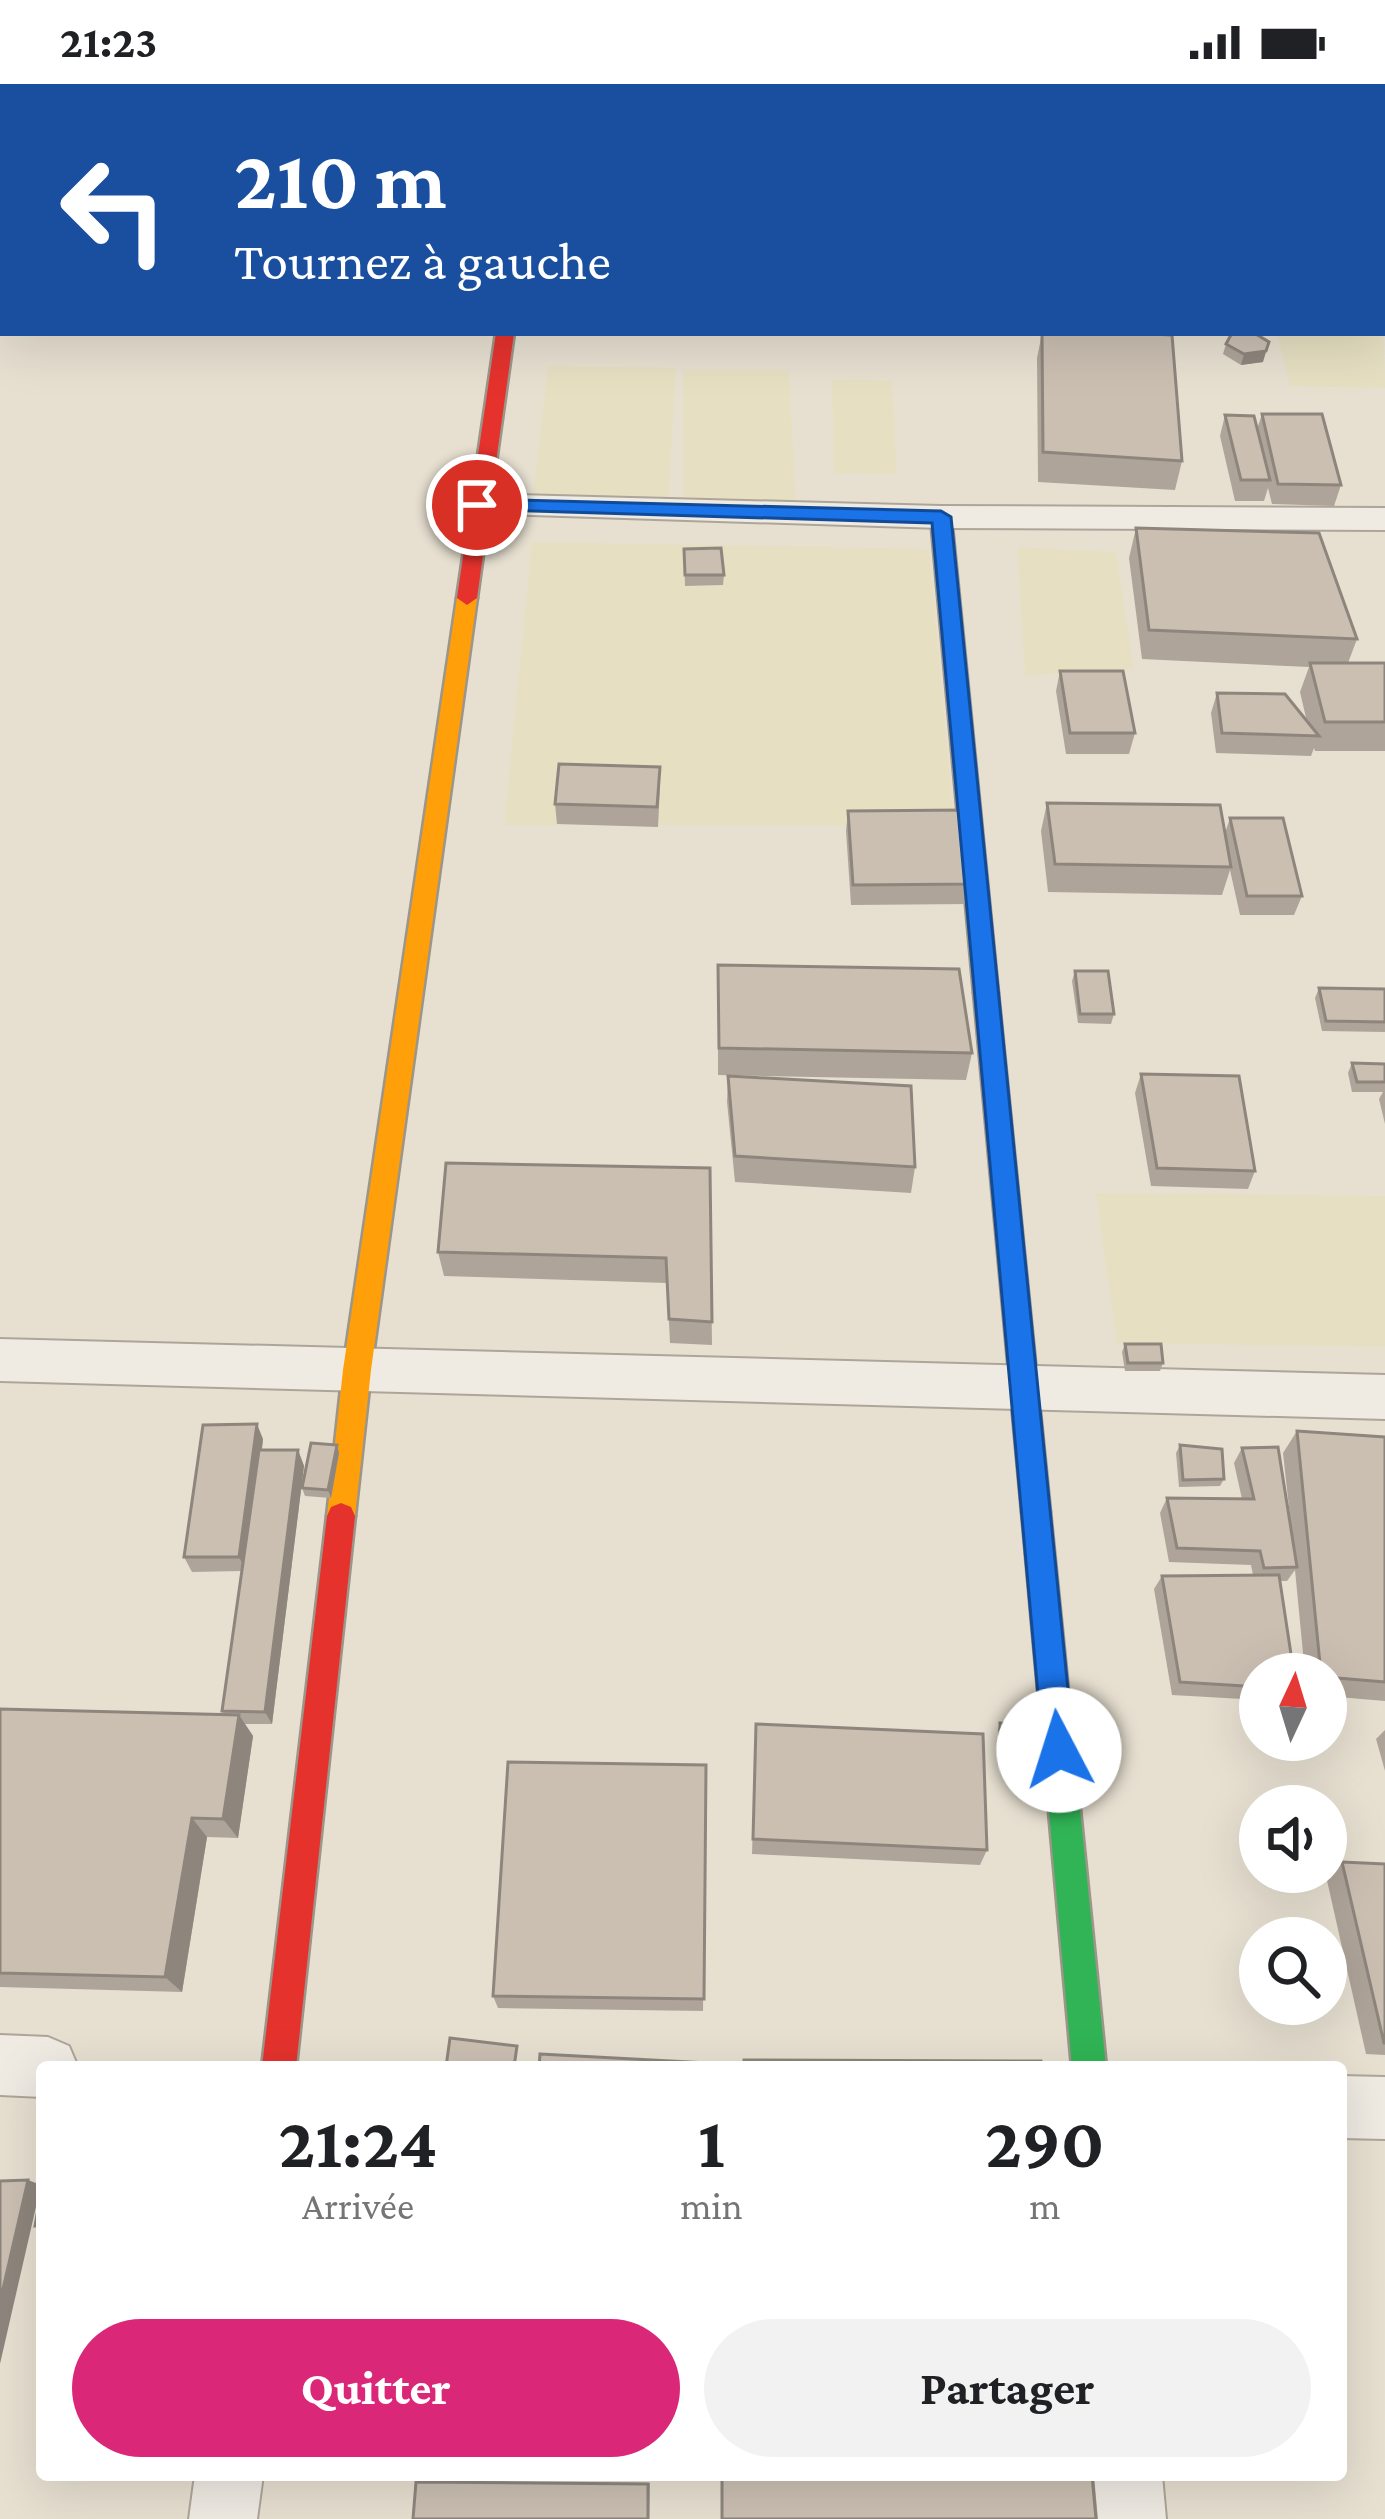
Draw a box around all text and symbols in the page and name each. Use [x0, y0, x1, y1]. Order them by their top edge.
text: 21:23 [60, 17, 157, 67]
icon: left [36, 132, 192, 288]
text: 210 m [234, 133, 447, 226]
text: Tournez à gauche [234, 231, 611, 291]
pin [426, 454, 528, 556]
icon: arrive [444, 472, 510, 538]
north arrow [1239, 1653, 1347, 1761]
map controls [1239, 1653, 1347, 2025]
position arrow [996, 1687, 1122, 1813]
button: sound [1239, 1785, 1347, 1893]
button: search [1239, 1917, 1347, 2025]
text: 21:24 [278, 2102, 438, 2182]
text: 1 [698, 2102, 725, 2182]
text: 290 [985, 2102, 1105, 2182]
text: Arrivée [302, 2184, 414, 2227]
text: min [680, 2184, 743, 2227]
text: m [1029, 2184, 1060, 2227]
button: Quitter [72, 2319, 680, 2457]
button: Partager [704, 2319, 1311, 2457]

